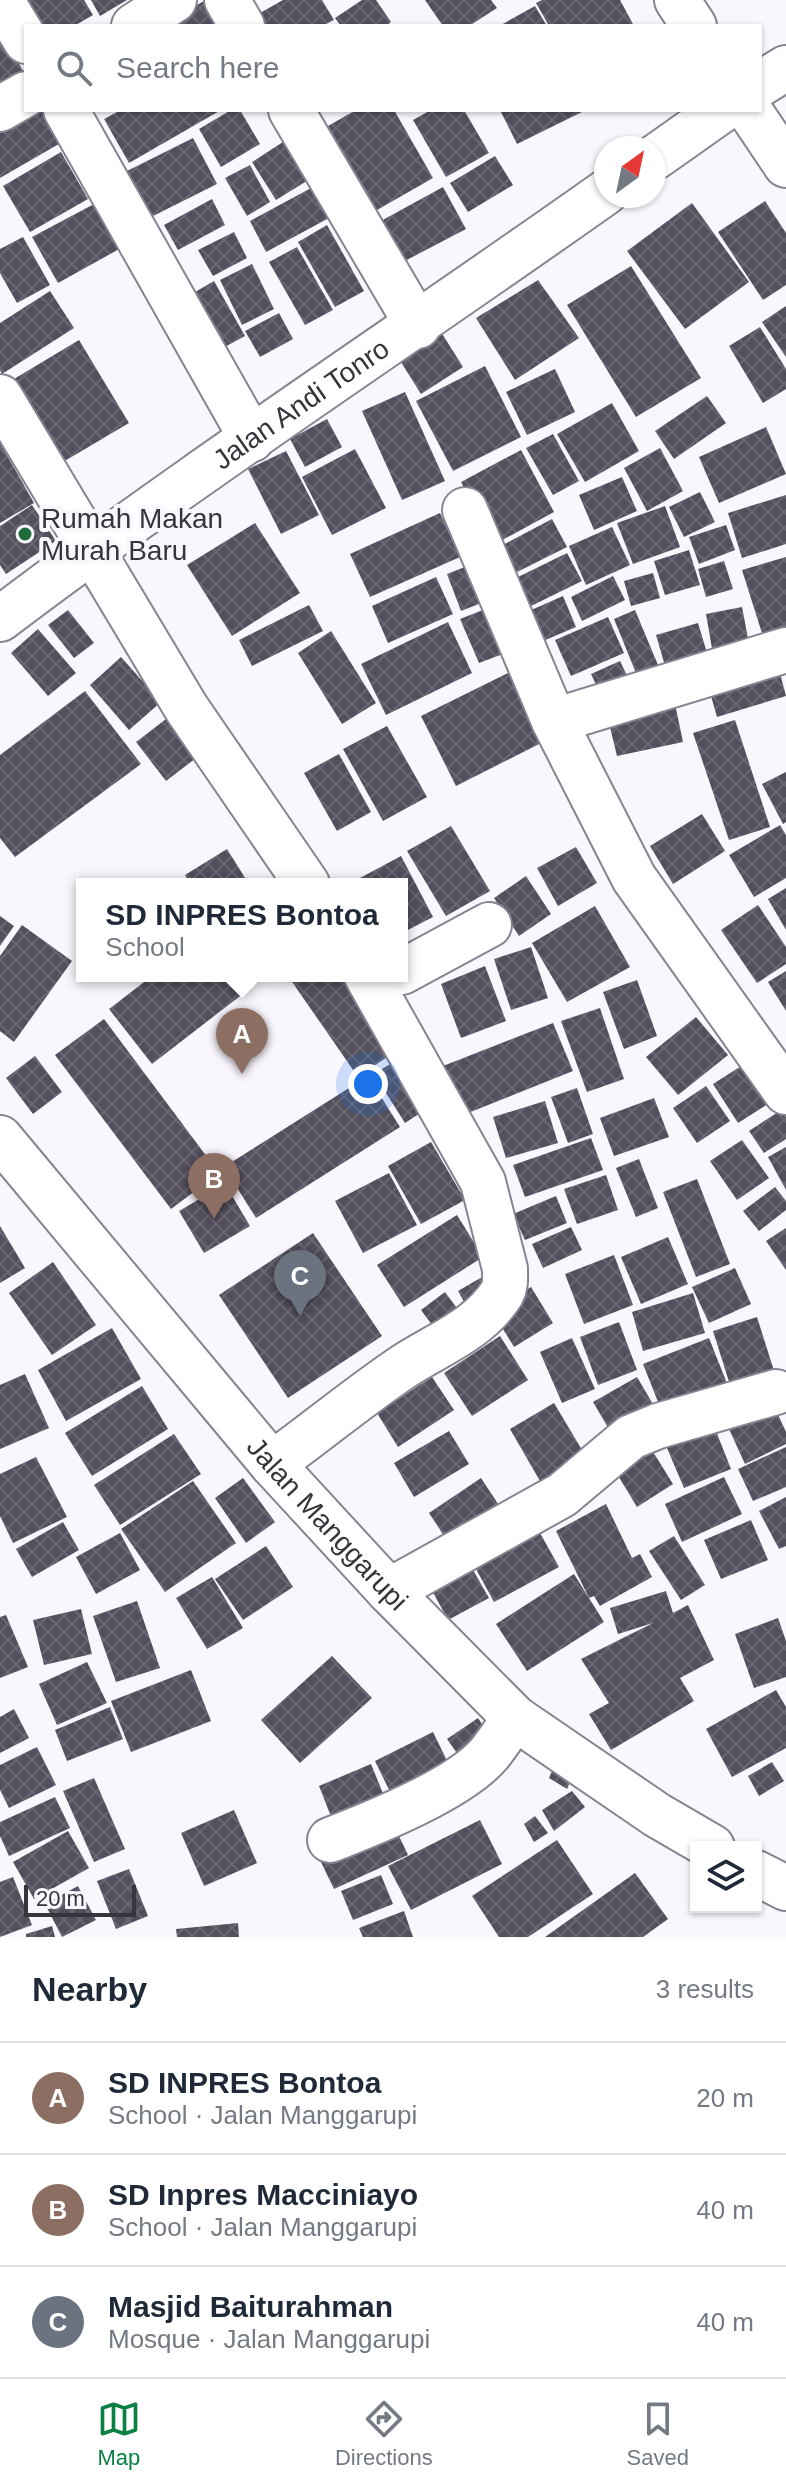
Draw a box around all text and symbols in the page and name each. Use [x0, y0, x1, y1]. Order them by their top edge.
search box [24, 24, 762, 112]
icon: search [52, 46, 96, 90]
text: Search here [116, 51, 279, 84]
north arrow [594, 136, 666, 208]
street label: Jalan Andi Tonro [207, 332, 395, 475]
place label: Rumah Makan Murah Baru [41, 503, 223, 566]
marker: Rumah Makan Murah Baru [16, 525, 34, 543]
popup [76, 878, 408, 982]
text: SD INPRES Bontoa [105, 898, 379, 931]
text: School [105, 932, 185, 962]
pin: A [216, 1008, 268, 1074]
your location [348, 1064, 388, 1104]
pin: B [188, 1153, 240, 1219]
pin: C [274, 1250, 326, 1316]
street label: Jalan Manggarupi [241, 1431, 414, 1616]
map controls [690, 1841, 762, 1913]
button: layers [690, 1841, 762, 1913]
scale bar [24, 1881, 136, 1917]
text: 20 m [36, 1886, 85, 1911]
text: Nearby [32, 1970, 147, 2008]
text: 3 results [656, 1974, 754, 2004]
text: SD INPRES Bontoa [108, 2066, 381, 2099]
text: A [49, 2083, 67, 2113]
text: 20 m [696, 2083, 754, 2113]
text: School · Jalan Manggarupi [108, 2100, 417, 2130]
text: SD Inpres Macciniayo [108, 2178, 418, 2211]
text: B [49, 2195, 67, 2225]
text: 40 m [696, 2195, 754, 2225]
text: School · Jalan Manggarupi [108, 2212, 417, 2242]
text: Masjid Baiturahman [108, 2290, 393, 2323]
text: C [49, 2307, 67, 2337]
text: 40 m [696, 2307, 754, 2337]
text: Mosque · Jalan Manggarupi [108, 2324, 430, 2354]
tab: Map [97, 2397, 141, 2471]
tab: Directions [335, 2397, 433, 2471]
tab: Saved [627, 2397, 689, 2471]

